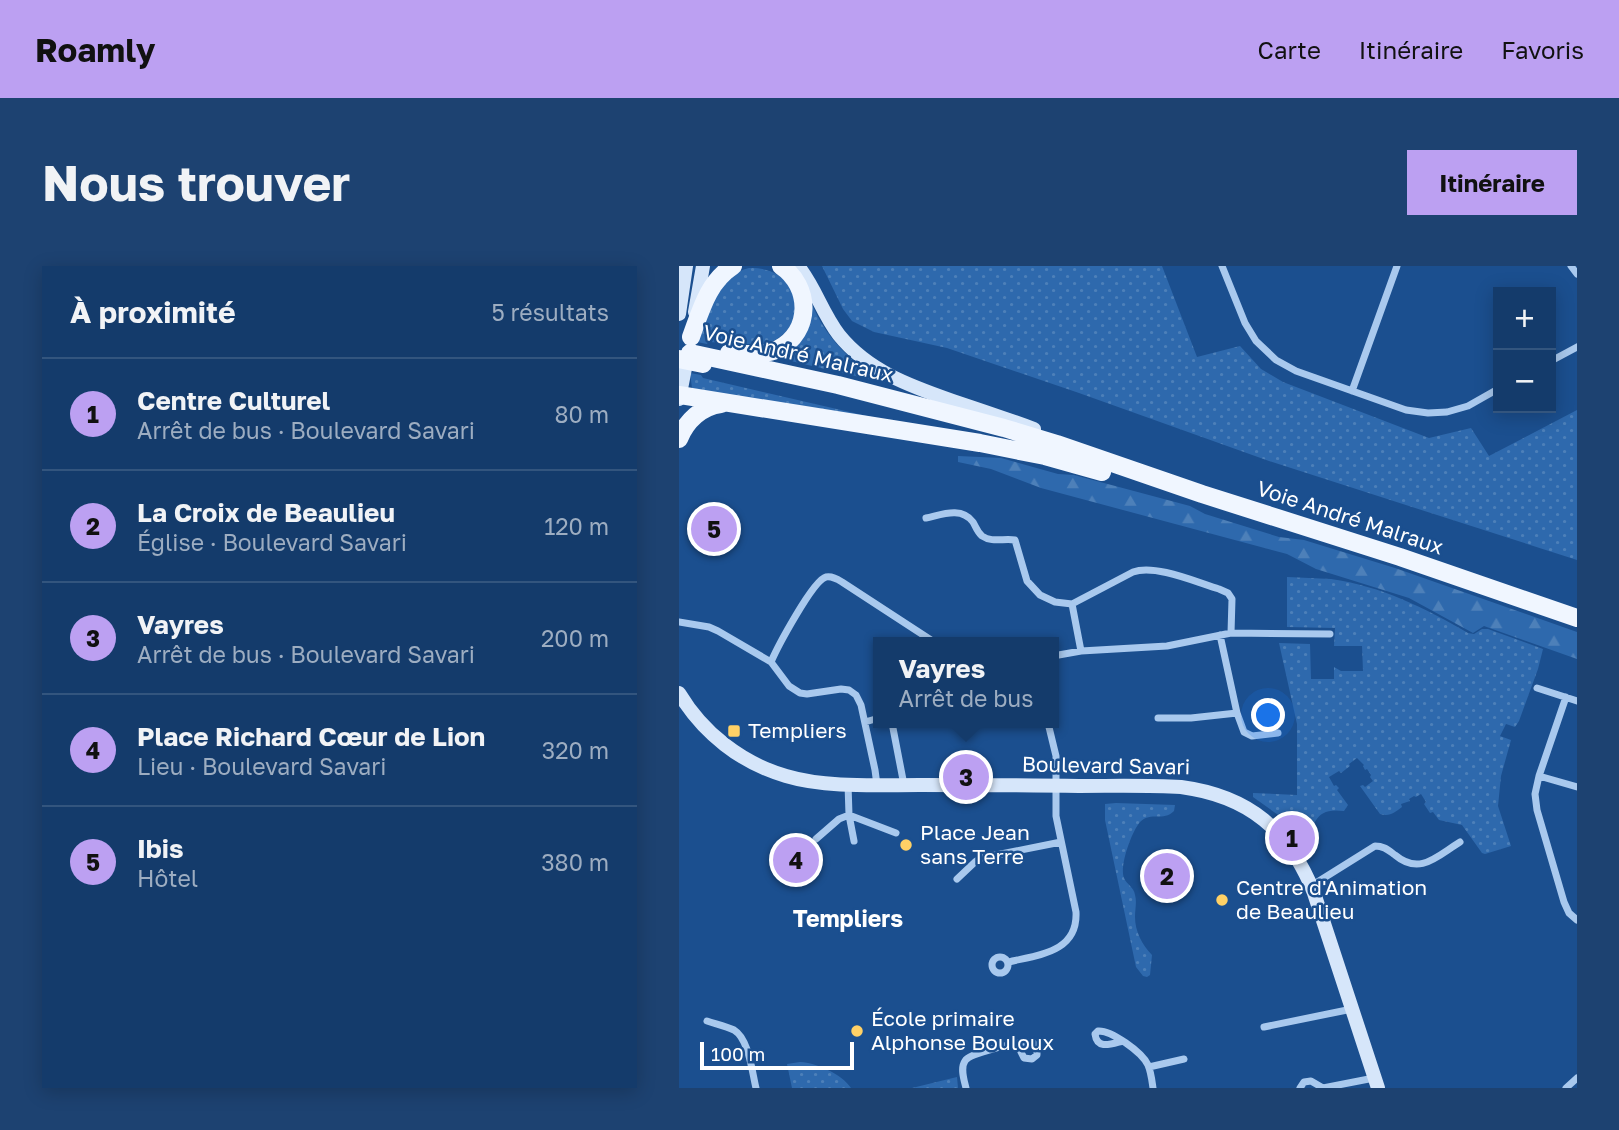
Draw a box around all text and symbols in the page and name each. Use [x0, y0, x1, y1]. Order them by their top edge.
text: Roamly [35, 30, 155, 69]
text: Carte [1258, 35, 1321, 64]
text: Itinéraire [1359, 35, 1463, 64]
text: Favoris [1501, 35, 1584, 64]
button: Itinéraire [1407, 150, 1577, 215]
text: Nous trouver [42, 153, 350, 212]
map controls [1493, 287, 1556, 413]
button: + [1493, 287, 1556, 350]
text: À proximité [70, 294, 236, 330]
text: 5 résultats [491, 298, 609, 326]
street label: Voie André Malraux [701, 318, 896, 388]
button: − [1493, 350, 1556, 413]
text: Centre Culturel [137, 385, 330, 416]
text: 1 [87, 400, 99, 428]
text: 80 m [555, 400, 609, 428]
text: Arrêt de bus · Boulevard Savari [137, 416, 475, 444]
street label: Voie André Malraux [1254, 475, 1447, 560]
text: La Croix de Beaulieu [137, 497, 395, 528]
pin: 5 [691, 503, 737, 555]
text: 2 [86, 512, 100, 540]
text: 120 m [544, 512, 609, 540]
text: Église · Boulevard Savari [137, 528, 407, 556]
text: Vayres [137, 609, 224, 640]
text: 3 [86, 624, 100, 652]
text: 200 m [541, 624, 609, 652]
popup [873, 637, 1059, 728]
text: Arrêt de bus · Boulevard Savari [137, 640, 475, 668]
text: Vayres [899, 653, 985, 684]
text: Arrêt de bus [899, 684, 1033, 712]
your location [1251, 698, 1285, 732]
place label: Templiers [748, 717, 847, 743]
text: Place Richard Cœur de Lion [137, 721, 485, 752]
marker: Templiers [726, 723, 742, 739]
text: 4 [86, 736, 100, 764]
text: 320 m [542, 736, 609, 764]
pin: 3 [943, 751, 989, 803]
street label: Boulevard Savari [1022, 751, 1190, 779]
text: Lieu · Boulevard Savari [137, 752, 386, 780]
pin: 1 [1269, 812, 1315, 864]
place label: Place Jean sans Terre [920, 819, 1030, 869]
text: Ibis [137, 833, 184, 864]
pin: 4 [773, 834, 819, 886]
marker: Place Jean sans Terre [898, 837, 914, 853]
text: 5 [86, 848, 100, 876]
text: 380 m [541, 848, 609, 876]
pin: 2 [1144, 850, 1190, 902]
text: Hôtel [137, 864, 198, 892]
place label: Centre d'Animation de Beaulieu [1236, 874, 1427, 924]
marker: Centre d'Animation de Beaulieu [1214, 892, 1230, 908]
district label: Templiers [793, 904, 903, 932]
place label: École primaire Alphonse Bouloux [871, 1005, 1054, 1055]
marker: École primaire Alphonse Bouloux [849, 1023, 865, 1039]
scale bar [700, 1039, 854, 1071]
text: 100 m [711, 1042, 765, 1065]

